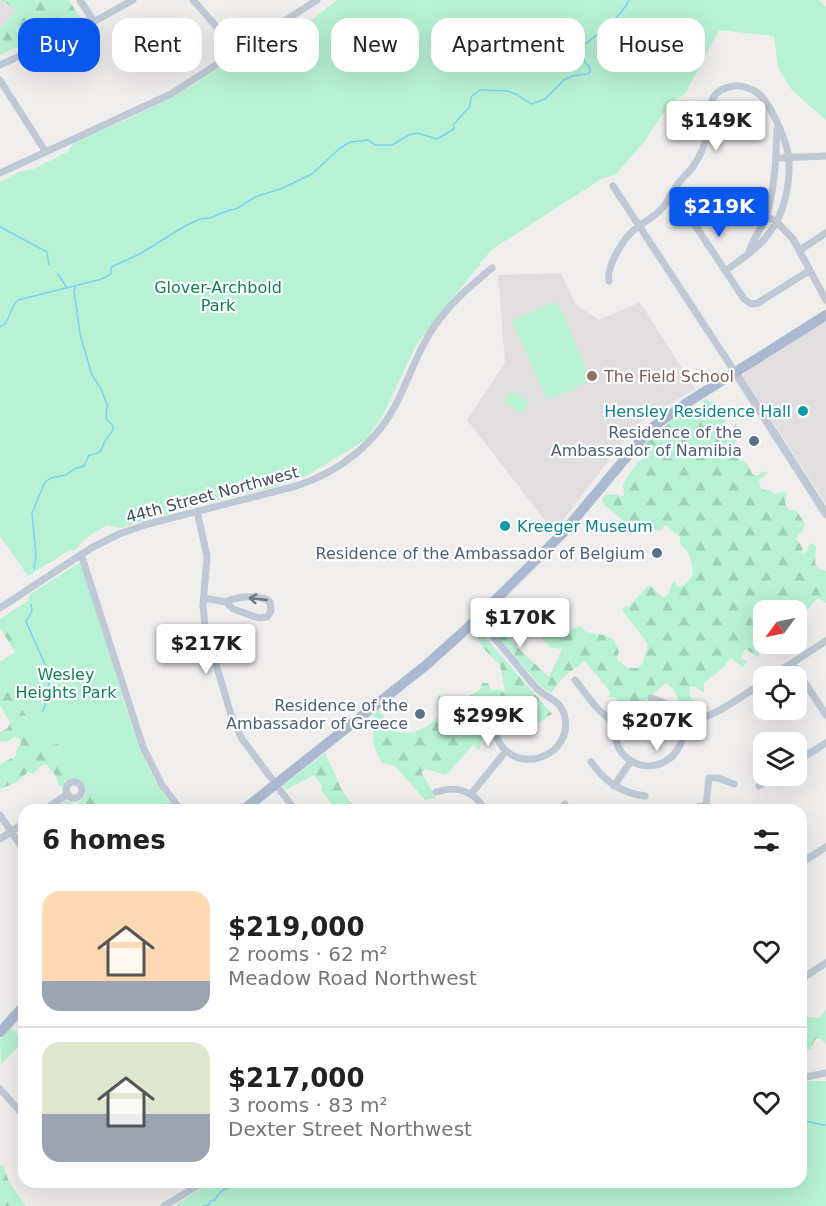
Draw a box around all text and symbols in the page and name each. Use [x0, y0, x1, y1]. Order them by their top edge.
chip: Buy [18, 18, 100, 72]
chip: Rent [112, 18, 202, 72]
chip: Filters [214, 18, 319, 72]
chip: New [331, 18, 419, 72]
chip: Apartment [431, 18, 585, 72]
chip: House [597, 18, 705, 72]
pin: $149K [674, 101, 758, 152]
text: $149K [680, 108, 752, 132]
pin: $219K [677, 187, 761, 238]
text: $219K [683, 194, 755, 218]
park label: Glover-Archbold Park [154, 278, 282, 315]
place label: The Field School [603, 367, 734, 386]
marker: The Field School [585, 369, 599, 383]
place label: Hensley Residence Hall [604, 402, 791, 421]
marker: Hensley Residence Hall [796, 404, 810, 418]
place label: Residence of the Ambassador of Namibia [551, 423, 742, 460]
marker: Residence of the Ambassador of Namibia [747, 434, 761, 448]
street label: 44th Street Northwest [124, 462, 300, 527]
place label: Kreeger Museum [517, 517, 653, 536]
marker: Kreeger Museum [498, 519, 512, 533]
place label: Residence of the Ambassador of Belgium [316, 544, 645, 563]
marker: Residence of the Ambassador of Belgium [650, 546, 664, 560]
one-way arrow [249, 593, 268, 604]
pin: $170K [478, 598, 562, 649]
north arrow [753, 600, 807, 654]
map controls [753, 600, 807, 786]
text: $170K [484, 605, 556, 629]
pin: $217K [164, 624, 248, 675]
text: $217K [170, 631, 242, 655]
park label: Wesley Heights Park [16, 665, 117, 702]
button: locate [753, 666, 807, 720]
place label: Residence of the Ambassador of Greece [226, 696, 408, 733]
pin: $299K [446, 696, 530, 747]
pin: $207K [615, 701, 699, 752]
text: $299K [452, 703, 524, 727]
marker: Residence of the Ambassador of Greece [413, 707, 427, 721]
text: $207K [621, 708, 693, 732]
button: layers [753, 732, 807, 786]
icon: filters [750, 824, 783, 857]
text: 6 homes [42, 825, 166, 855]
text: $219,000 [228, 912, 365, 942]
icon: home [90, 915, 162, 987]
icon: heart [750, 935, 783, 968]
text: 2 rooms · 62 m² [228, 942, 388, 966]
text: Meadow Road Northwest [228, 966, 477, 990]
text: $217,000 [228, 1063, 365, 1093]
icon: home [90, 1066, 162, 1138]
icon: heart [750, 1086, 783, 1119]
text: 3 rooms · 83 m² [228, 1093, 388, 1117]
text: Dexter Street Northwest [228, 1117, 472, 1141]

